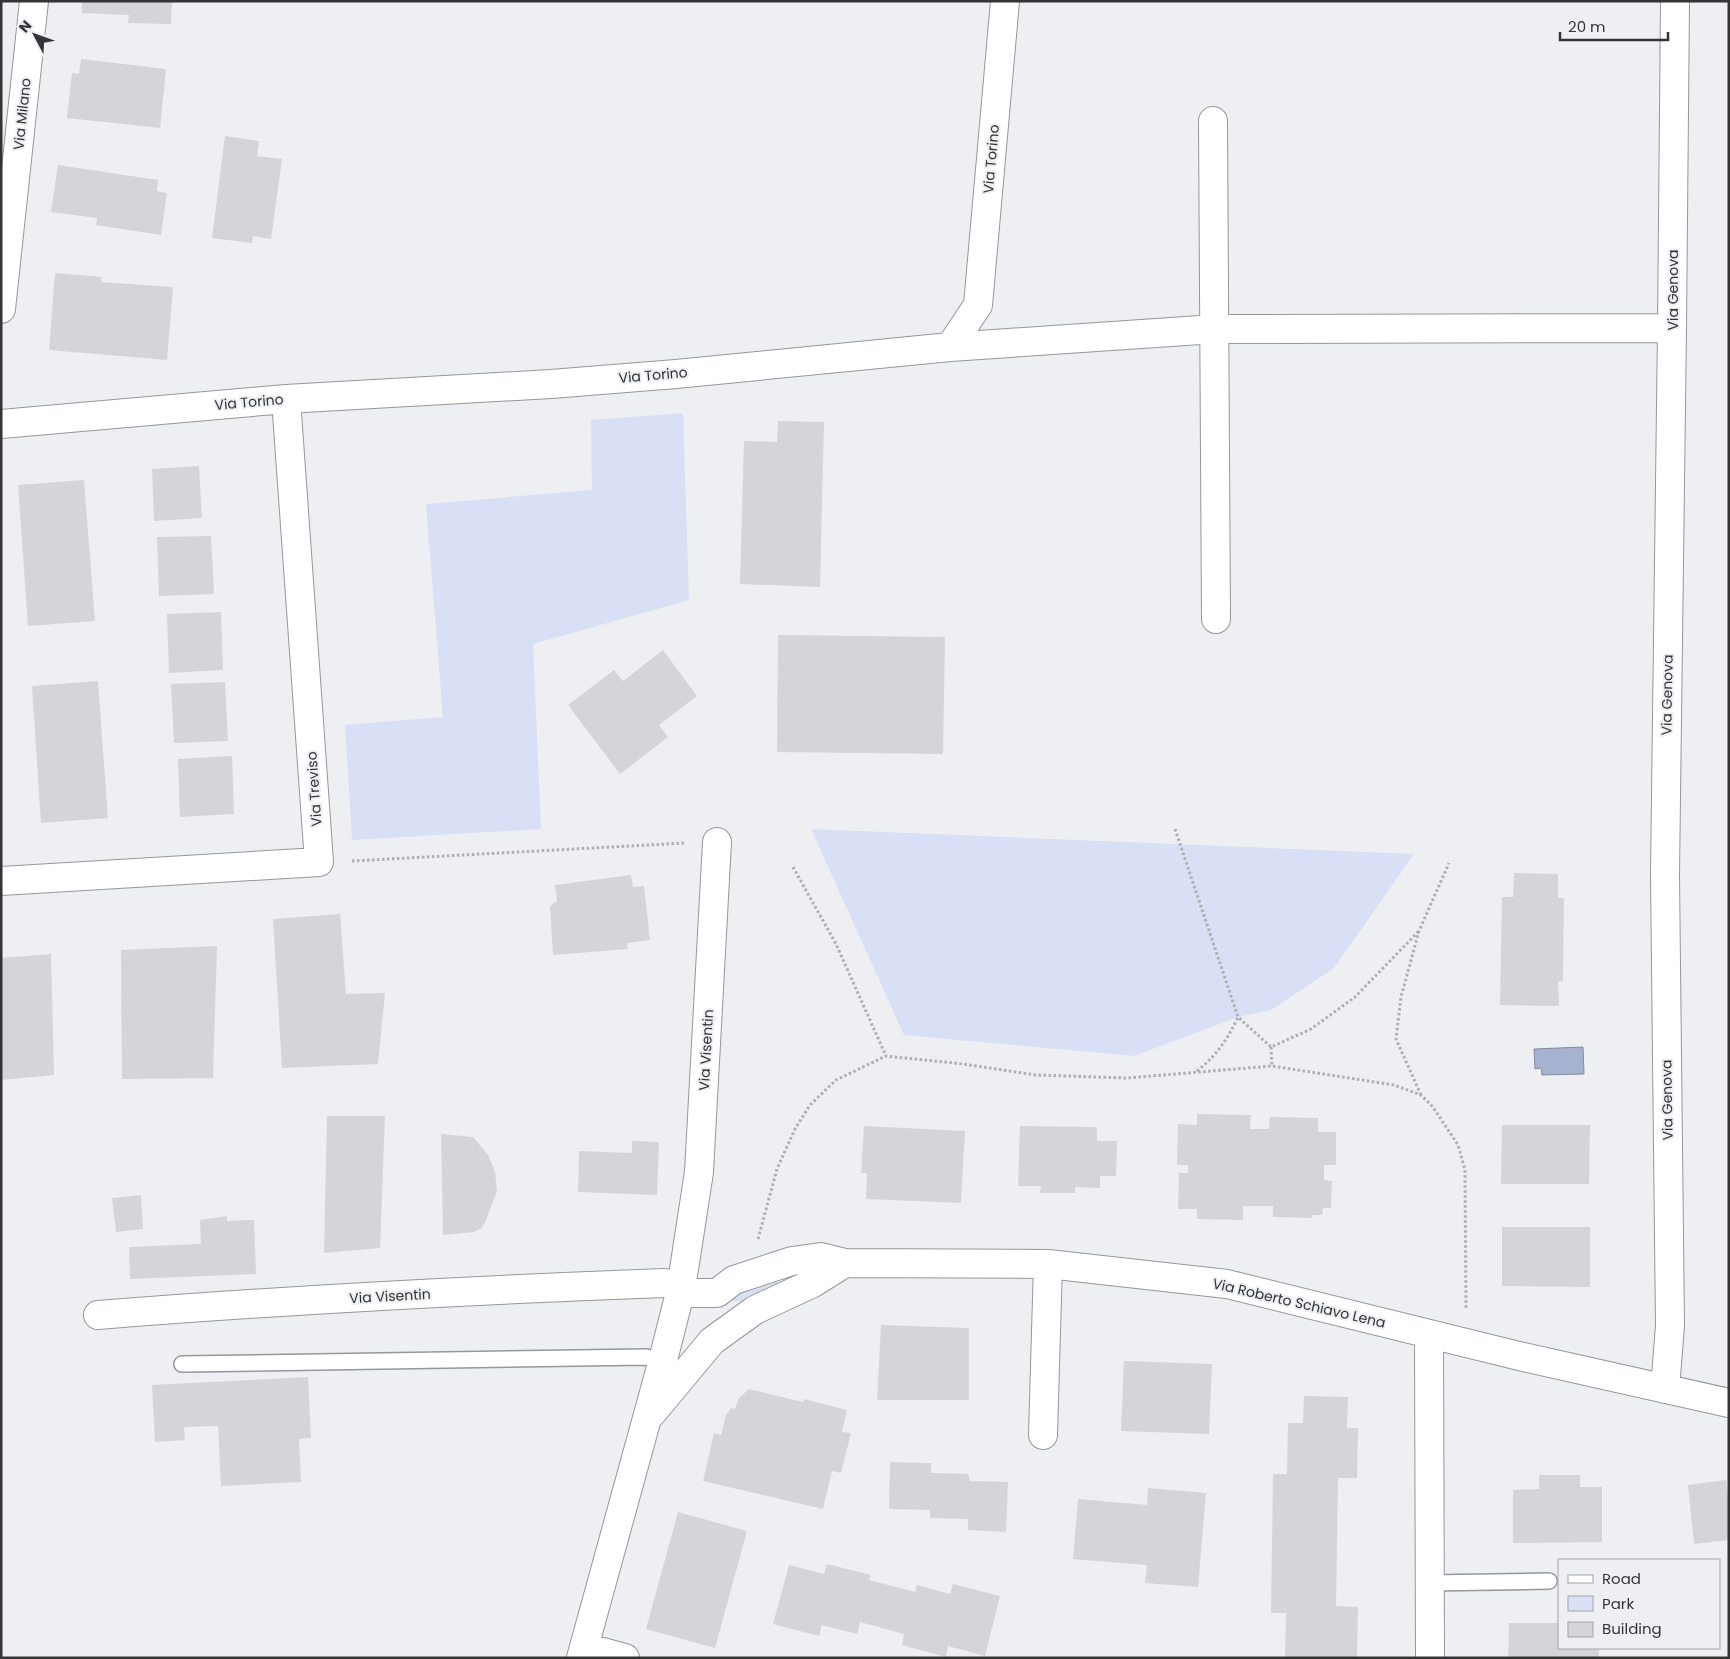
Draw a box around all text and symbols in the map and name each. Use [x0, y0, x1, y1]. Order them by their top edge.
north arrow [10, 10, 60, 60]
scale bar [1560, 10, 1668, 42]
text: N [14, 16, 36, 37]
text: 20 m [1568, 16, 1606, 37]
street label: Via Milano [8, 77, 36, 151]
street label: Via Torino [978, 124, 1004, 194]
street label: Via Genova [1663, 250, 1683, 330]
street label: Via Torino [618, 362, 688, 388]
street label: Via Torino [214, 389, 284, 415]
street label: Via Genova [1656, 654, 1678, 736]
street label: Via Treviso [301, 751, 327, 827]
street label: Via Visentin [694, 1009, 718, 1091]
street label: Via Genova [1656, 1059, 1678, 1141]
street label: Via Roberto Schiavo Lena [1211, 1273, 1387, 1333]
street label: Via Visentin [349, 1284, 431, 1308]
legend [1558, 1559, 1720, 1649]
text: Road [1602, 1568, 1641, 1589]
text: Park [1602, 1593, 1634, 1614]
text: Building [1602, 1618, 1662, 1639]

